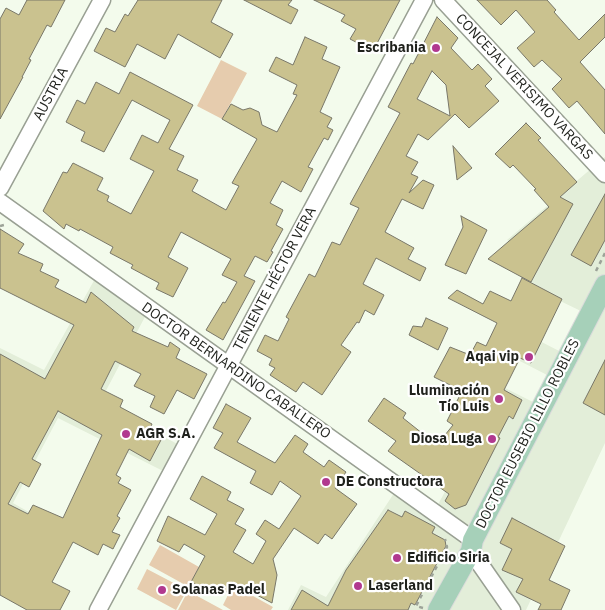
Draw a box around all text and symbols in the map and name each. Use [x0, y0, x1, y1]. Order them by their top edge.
street label: CONCEJAL VERISIMO VARGAS [452, 11, 596, 163]
place label: Escribania [357, 40, 426, 56]
marker: Escribania [430, 42, 442, 54]
street label: AUSTRIA [30, 65, 72, 123]
street label: TENIENTE HÉCTOR VERA [230, 204, 320, 354]
street label: DOCTOR BERNARDINO CABALLERO [138, 299, 334, 443]
street label: DOCTOR EUSEBIO LILLO ROBLES [473, 336, 583, 532]
place label: Aqai vip [466, 349, 519, 365]
marker: Aqai vip [523, 351, 535, 363]
place label: Lluminación Tío Luis [409, 383, 489, 416]
marker: Lluminación Tío Luis [493, 393, 505, 405]
place label: AGR S.A. [136, 426, 196, 442]
marker: AGR S.A. [120, 428, 132, 440]
place label: Diosa Luga [411, 431, 482, 447]
marker: Diosa Luga [486, 433, 498, 445]
place label: DE Constructora [336, 474, 443, 490]
marker: DE Constructora [320, 476, 332, 488]
place label: Edificio Siria [407, 550, 490, 566]
marker: Edificio Siria [391, 552, 403, 564]
place label: Laserland [368, 578, 433, 594]
marker: Laserland [352, 580, 364, 592]
place label: Solanas Padel [172, 582, 265, 598]
marker: Solanas Padel [156, 584, 168, 596]

